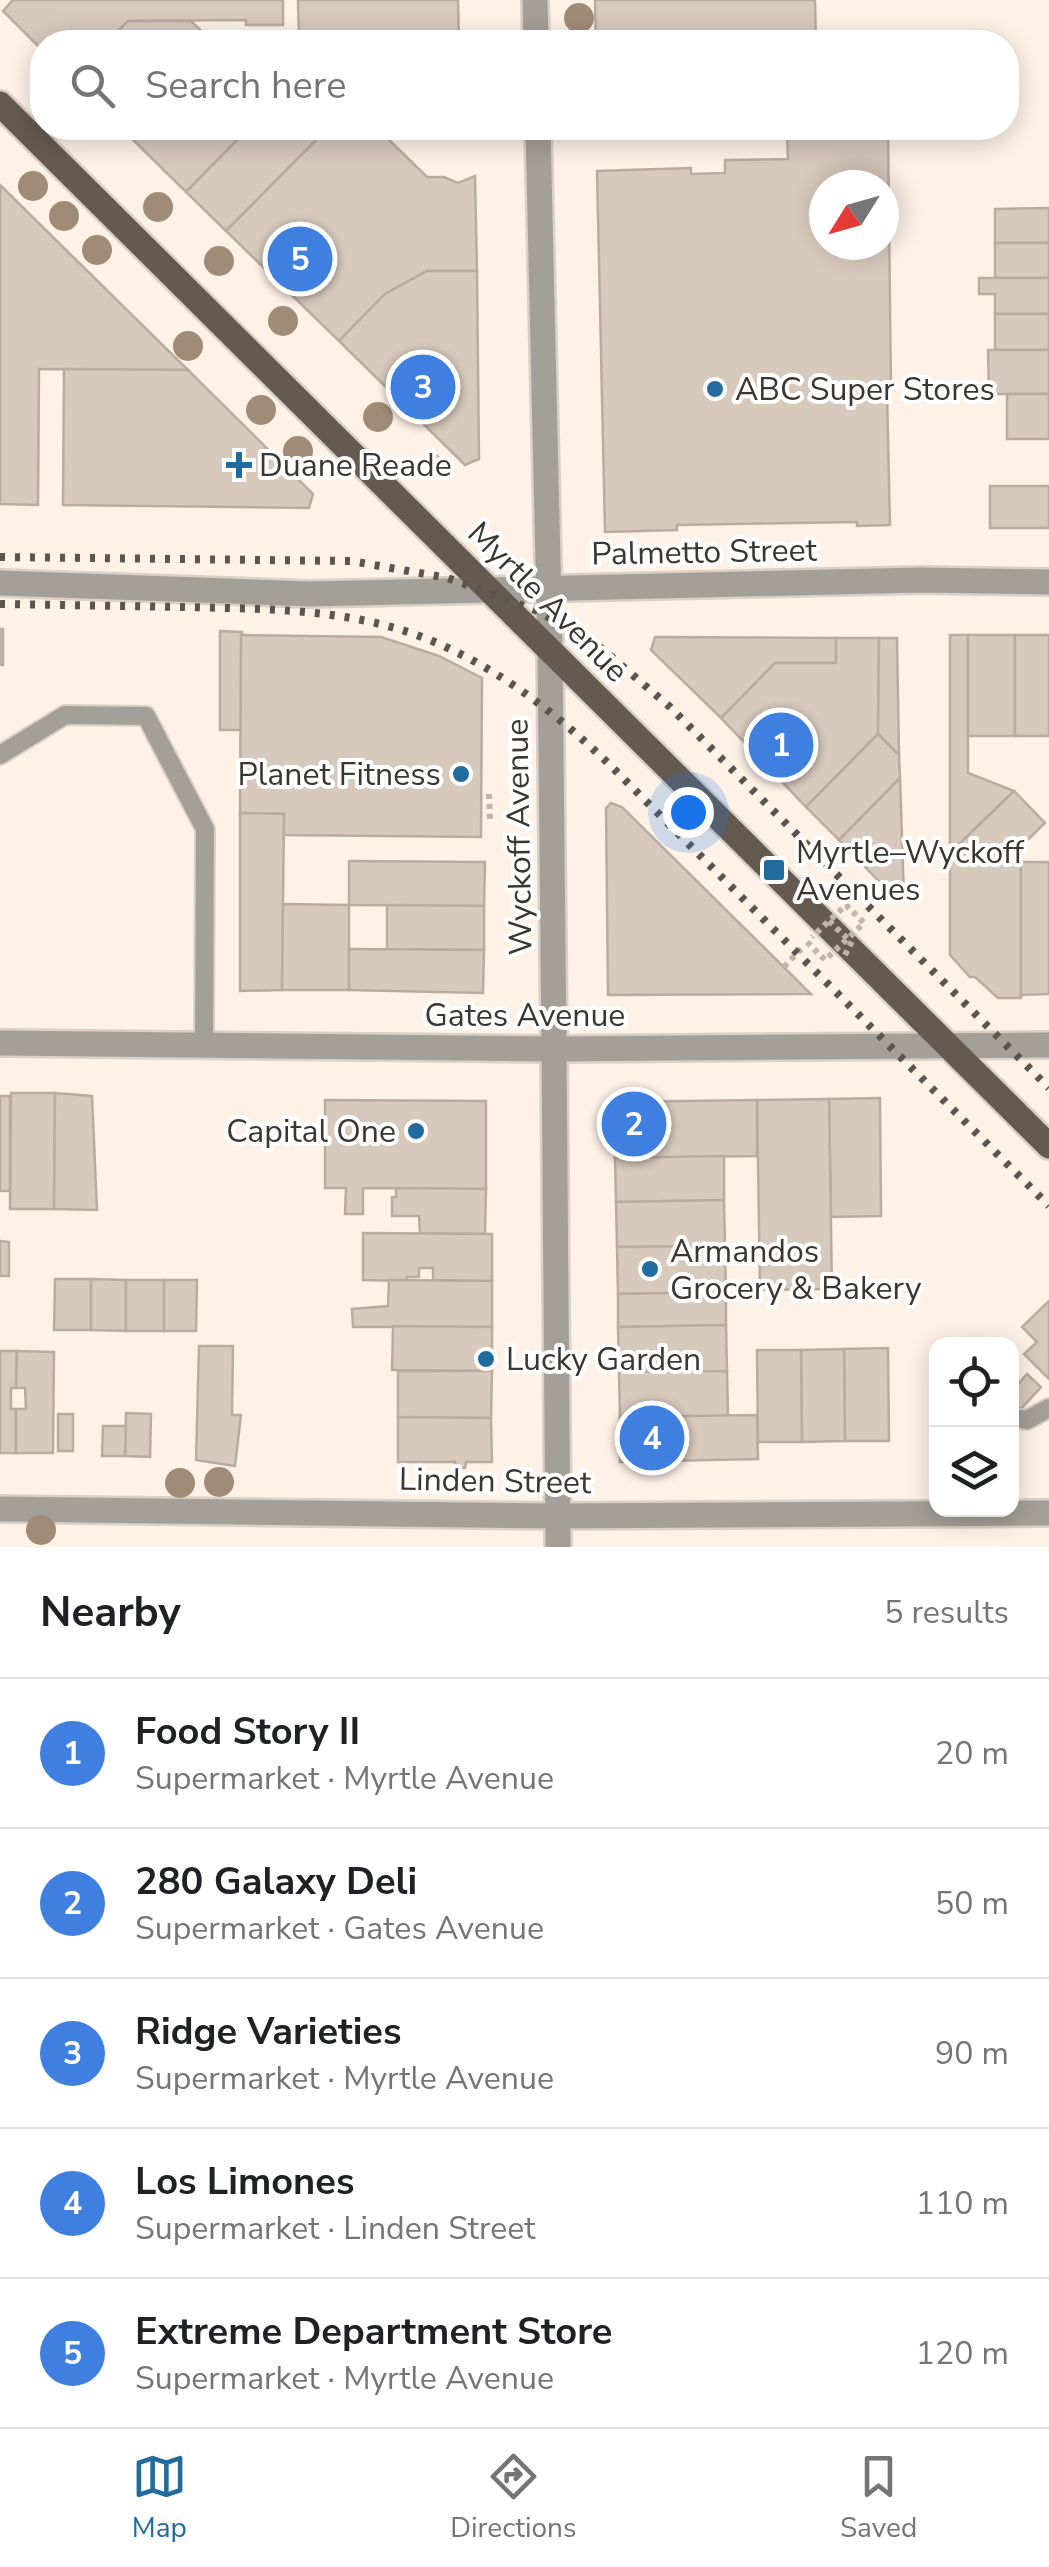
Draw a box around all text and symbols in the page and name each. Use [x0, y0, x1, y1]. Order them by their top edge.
search box [30, 30, 1019, 140]
icon: search [65, 58, 120, 113]
text: Search here [145, 60, 346, 111]
north arrow [809, 170, 899, 260]
pin: 5 [268, 222, 332, 296]
pin: 3 [390, 350, 456, 424]
place label: ABC Super Stores [735, 368, 995, 411]
marker: ABC Super Stores [704, 378, 726, 400]
place label: Duane Reade [259, 444, 452, 487]
marker: Duane Reade [228, 454, 250, 476]
street label: Myrtle Avenue [458, 512, 638, 692]
street label: Palmetto Street [591, 529, 818, 575]
pin: 1 [748, 708, 814, 782]
street label: Wyckoff Avenue [495, 718, 543, 956]
place label: Planet Fitness [238, 753, 441, 796]
marker: Planet Fitness [450, 763, 472, 785]
your location [663, 787, 714, 838]
place label: Myrtle–Wyckoff Avenues [796, 831, 1025, 911]
marker: Myrtle–Wyckoff Avenues [761, 857, 787, 883]
street label: Gates Avenue [425, 994, 625, 1037]
pin: 2 [602, 1086, 666, 1162]
place label: Capital One [226, 1110, 396, 1153]
marker: Capital One [405, 1120, 427, 1142]
place label: Armandos Grocery & Bakery [670, 1230, 922, 1310]
marker: Armandos Grocery & Bakery [639, 1258, 661, 1280]
map controls [929, 1337, 1019, 1517]
button: locate [929, 1337, 1019, 1427]
place label: Lucky Garden [506, 1338, 701, 1381]
marker: Lucky Garden [475, 1348, 497, 1370]
pin: 4 [620, 1400, 684, 1476]
button: layers [929, 1427, 1019, 1517]
street label: Linden Street [398, 1458, 592, 1504]
text: Nearby [40, 1584, 181, 1641]
text: 5 results [884, 1591, 1009, 1634]
text: Food Story II [135, 1706, 360, 1757]
text: 1 [63, 1732, 82, 1775]
text: 20 m [935, 1732, 1009, 1775]
text: Supermarket · Myrtle Avenue [135, 1757, 554, 1800]
text: 280 Galaxy Deli [135, 1856, 417, 1907]
text: 2 [63, 1882, 82, 1925]
text: 50 m [935, 1882, 1009, 1925]
text: Supermarket · Gates Avenue [135, 1907, 544, 1950]
text: Ridge Varieties [135, 2006, 402, 2057]
text: 3 [63, 2032, 82, 2075]
text: 90 m [935, 2032, 1009, 2075]
text: Supermarket · Myrtle Avenue [135, 2057, 554, 2100]
text: Los Limones [135, 2156, 355, 2207]
text: 4 [63, 2182, 82, 2225]
text: 110 m [916, 2182, 1009, 2225]
text: Supermarket · Linden Street [135, 2207, 536, 2250]
text: Extreme Department Store [135, 2306, 612, 2357]
text: 5 [63, 2332, 82, 2375]
text: 120 m [916, 2332, 1009, 2375]
text: Supermarket · Myrtle Avenue [135, 2357, 554, 2400]
tab: Map [132, 2449, 187, 2547]
tab: Directions [450, 2449, 576, 2547]
tab: Saved [840, 2449, 917, 2547]

